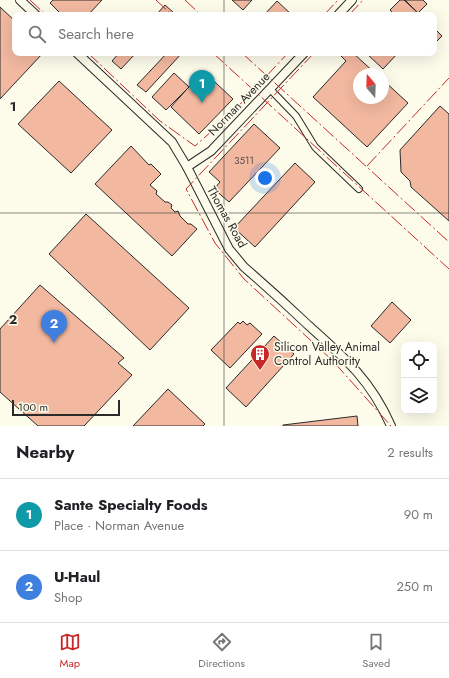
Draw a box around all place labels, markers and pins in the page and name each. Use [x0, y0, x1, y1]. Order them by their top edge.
pin: 1 [189, 70, 215, 103]
pin: 2 [41, 310, 67, 343]
place label: Silicon Valley Animal Control Authority [274, 338, 380, 370]
building icon: Silicon Valley Animal Control Authority [249, 343, 271, 371]

